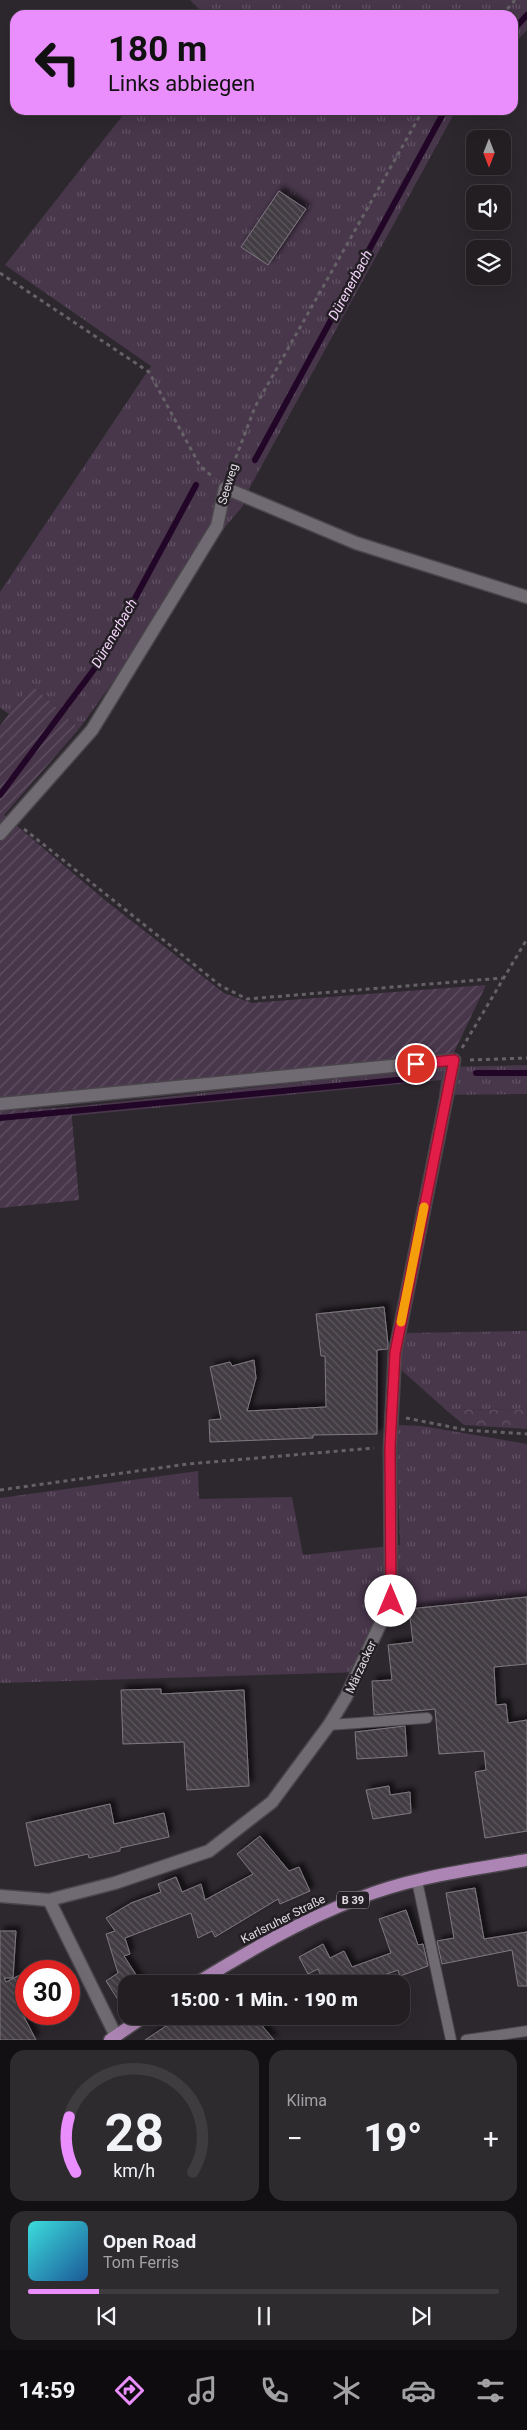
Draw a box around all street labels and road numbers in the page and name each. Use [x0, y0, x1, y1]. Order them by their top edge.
street label: Seeweg [215, 462, 241, 506]
street label: Märzacker [343, 1639, 379, 1695]
street label: Karlsruher Straße [238, 1892, 328, 1946]
road number: B 39 [337, 1892, 369, 1908]

